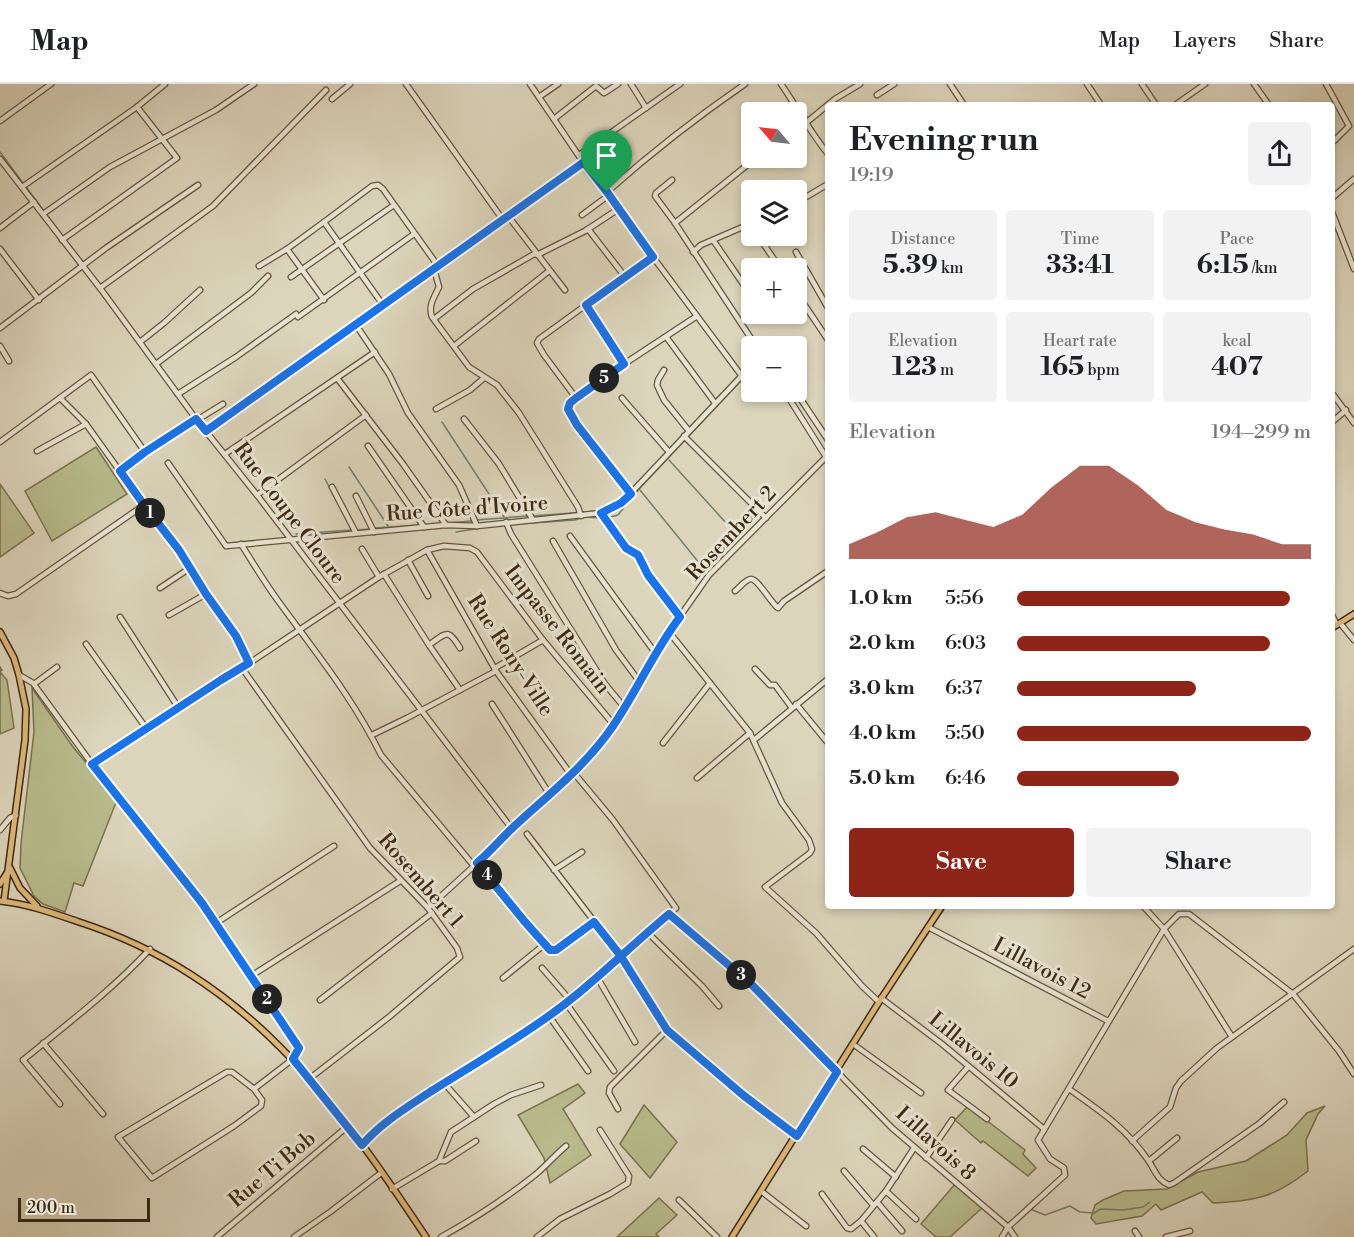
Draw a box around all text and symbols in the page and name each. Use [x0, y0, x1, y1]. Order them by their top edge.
text: Map [30, 24, 89, 59]
text: Map [1099, 28, 1140, 54]
text: Layers [1173, 28, 1236, 54]
text: Share [1269, 28, 1324, 54]
north arrow [741, 102, 807, 168]
map controls [741, 102, 807, 402]
text: Evening run [849, 120, 1038, 161]
button: share [1248, 122, 1311, 185]
pin [581, 130, 632, 192]
icon: arrive [590, 139, 623, 172]
text: 19:19 [849, 163, 894, 188]
button: layers [741, 180, 807, 246]
text: Distance [891, 229, 955, 249]
text: Time [1061, 229, 1099, 249]
text: Pace [1220, 229, 1254, 249]
text: 5.39 [883, 249, 938, 281]
text: 33:41 [1046, 249, 1114, 281]
text: 6:15 [1197, 249, 1249, 281]
button: + [741, 258, 807, 324]
text: km [938, 258, 963, 278]
text: /km [1249, 258, 1277, 278]
text: Elevation [888, 331, 958, 351]
text: Heart rate [1043, 331, 1117, 351]
text: kcal [1222, 331, 1252, 351]
button: − [741, 336, 807, 402]
text: 123 [892, 351, 937, 383]
text: 165 [1040, 351, 1084, 383]
text: 407 [1211, 351, 1263, 383]
text: m [937, 360, 954, 380]
text: bpm [1084, 360, 1120, 380]
pin: 5 [589, 363, 619, 393]
text: 5 [599, 368, 609, 388]
text: Elevation [849, 420, 936, 445]
text: 194–299 m [1211, 420, 1311, 445]
street label: Rue Coupe Cloure [227, 438, 351, 590]
street label: Rosembert 2 [681, 481, 782, 587]
street label: Rue Côte d'Ivoire [385, 490, 549, 528]
pin: 1 [135, 498, 165, 528]
text: 1 [146, 503, 154, 523]
street label: Impasse Romain [499, 560, 616, 700]
text: 1.0 km [849, 586, 913, 611]
text: 5:56 [945, 586, 984, 611]
street label: Rue Rony-Ville [461, 590, 559, 721]
text: 2.0 km [849, 631, 915, 656]
text: 6:03 [945, 631, 986, 656]
text: 3.0 km [849, 676, 915, 701]
text: 6:37 [945, 676, 982, 701]
text: 4.0 km [849, 721, 916, 746]
text: 5:50 [945, 721, 985, 746]
text: 5.0 km [849, 766, 915, 791]
text: 6:46 [945, 766, 986, 791]
street label: Rosembert 1 [372, 828, 469, 933]
button: Save [849, 828, 1074, 897]
button: Share [1086, 828, 1311, 897]
pin: 4 [472, 860, 502, 890]
text: 4 [482, 865, 492, 885]
street label: Lillavois 12 [988, 932, 1095, 1006]
pin: 3 [726, 960, 756, 990]
text: 3 [736, 965, 746, 985]
pin: 2 [252, 984, 282, 1014]
text: 2 [262, 989, 272, 1009]
street label: Lillavois 10 [923, 1007, 1024, 1095]
street label: Lillavois 8 [890, 1101, 981, 1186]
street label: Rue Ti Bob [224, 1126, 322, 1214]
scale bar [18, 1195, 150, 1222]
text: 200 m [27, 1198, 75, 1218]

